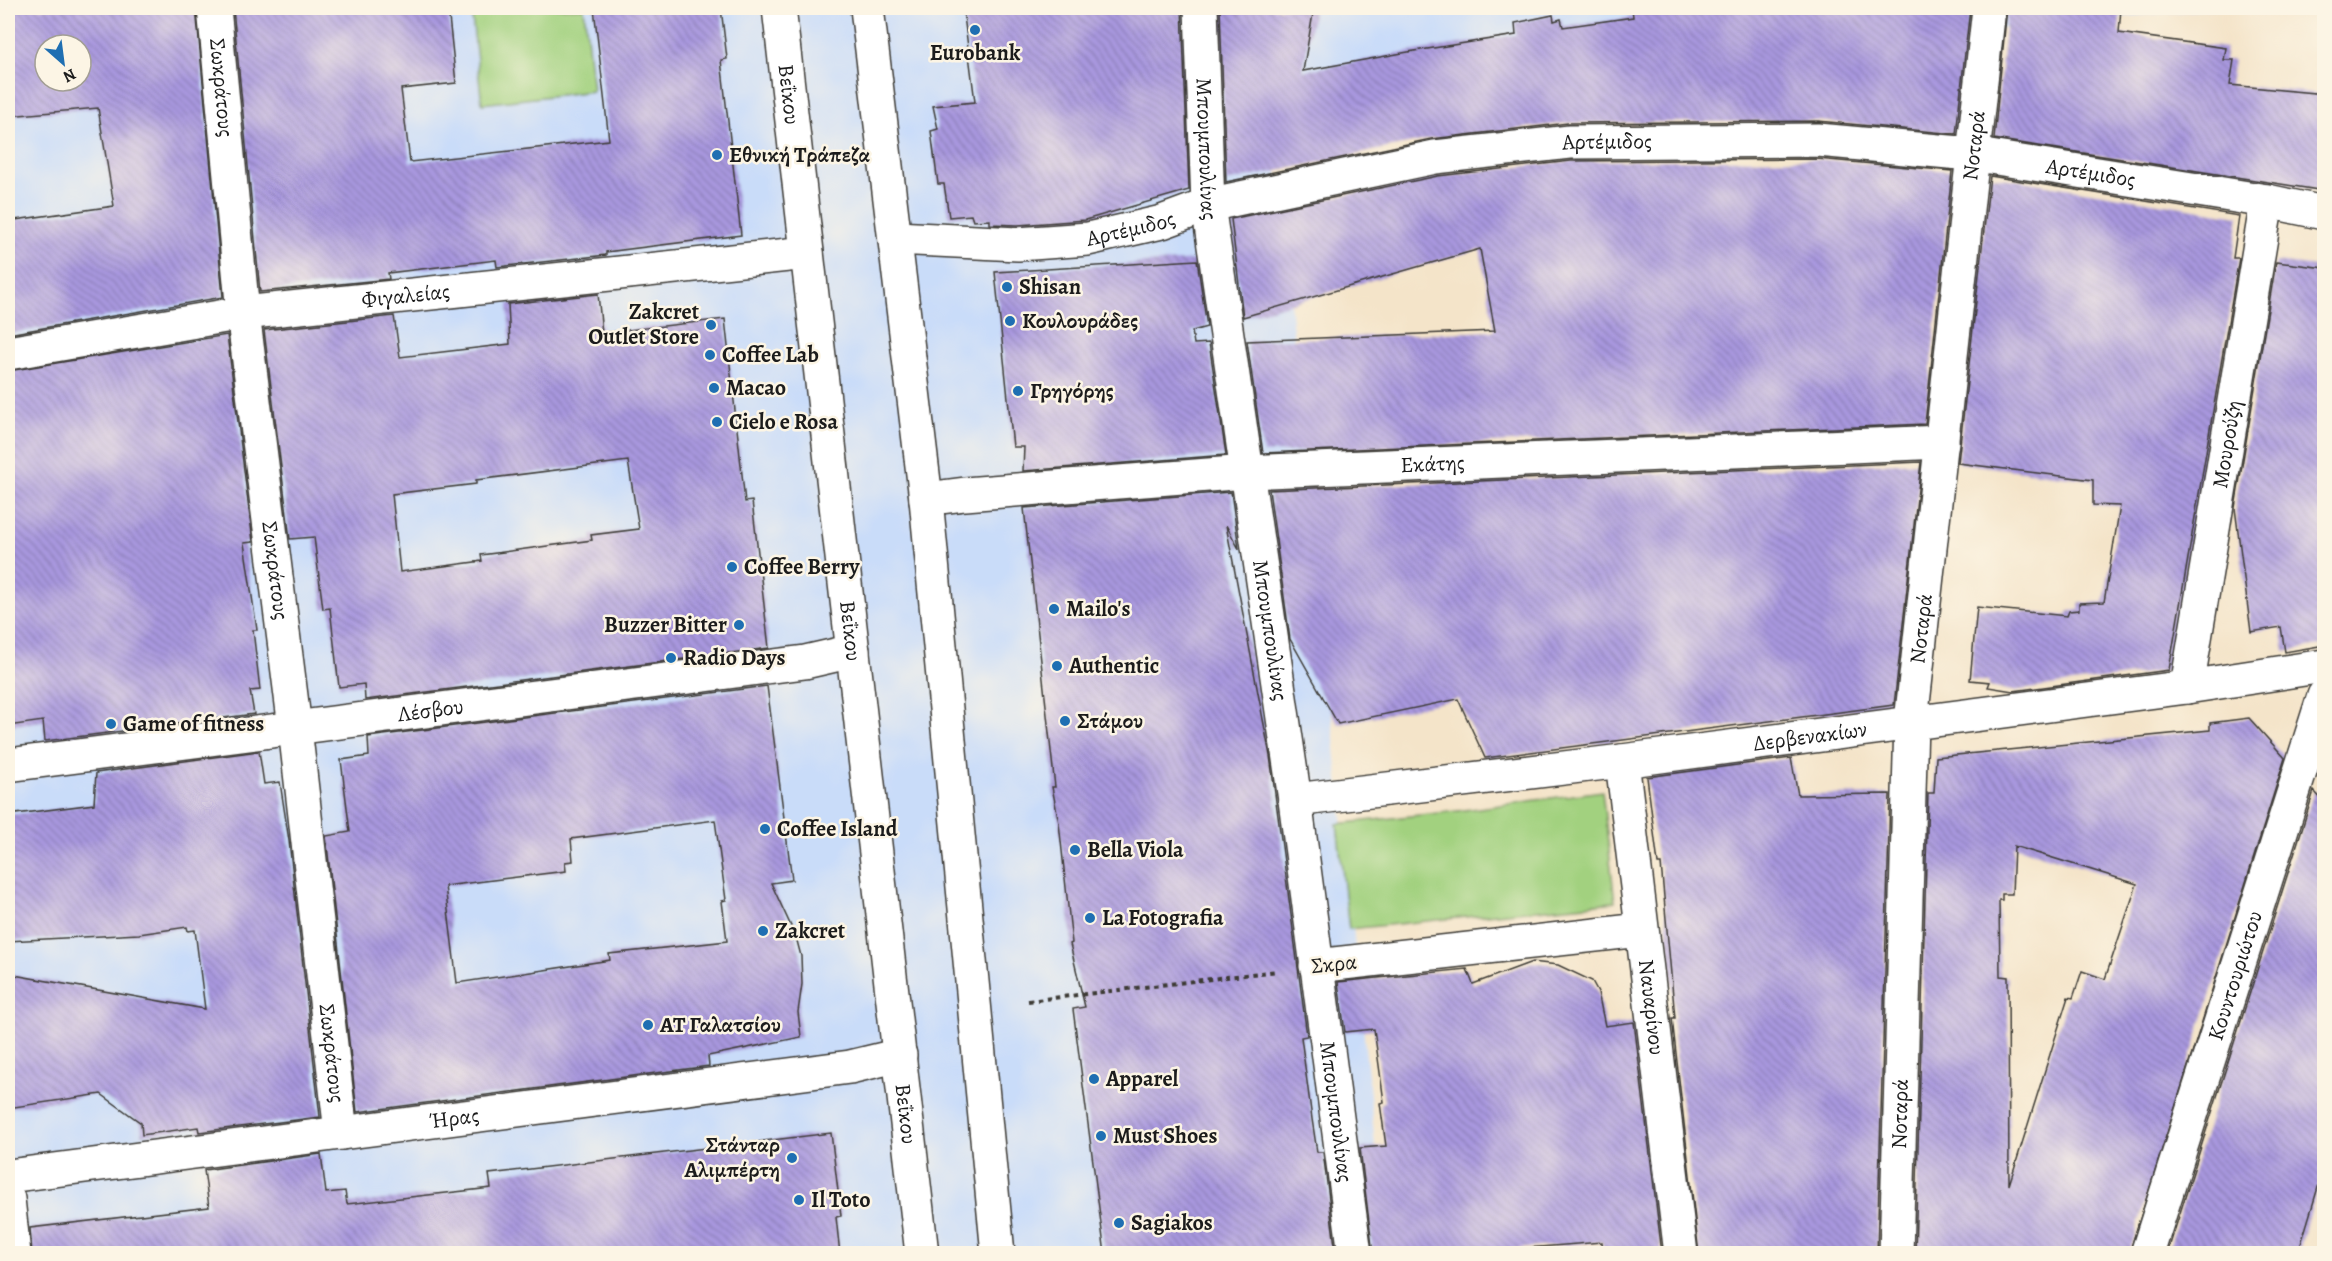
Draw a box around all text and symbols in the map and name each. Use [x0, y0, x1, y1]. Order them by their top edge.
marker: Eurobank [968, 23, 982, 37]
north arrow [33, 33, 93, 93]
street label: Σωκράτους [202, 37, 241, 138]
place label: Eurobank [930, 38, 1021, 68]
text: N [59, 63, 80, 88]
street label: Βεΐκου [771, 63, 807, 126]
street label: Μπουμπουλίνας [1188, 77, 1225, 222]
street label: Νοταρά [1955, 109, 1993, 182]
street label: Αρτέμιδος [1559, 126, 1652, 158]
place label: Εθνική Τράπεζα [729, 140, 870, 170]
marker: Εθνική Τράπεζα [710, 148, 724, 162]
street label: Αρτέμιδος [2043, 151, 2138, 195]
street label: Αρτέμιδος [1082, 203, 1179, 254]
place label: Shisan [1019, 272, 1081, 302]
street label: Φιγαλείας [360, 276, 451, 315]
marker: Shisan [1000, 280, 1014, 294]
place label: Zakcret Outlet Store [588, 297, 700, 352]
place label: Κουλουράδες [1022, 306, 1138, 336]
marker: Κουλουράδες [1003, 314, 1017, 328]
marker: Zakcret Outlet Store [704, 318, 718, 332]
place label: Coffee Lab [722, 340, 819, 370]
marker: Coffee Lab [703, 348, 717, 362]
place label: Macao [726, 373, 786, 403]
place label: Γρηγόρης [1030, 376, 1114, 406]
marker: Macao [707, 381, 721, 395]
marker: Γρηγόρης [1011, 384, 1025, 398]
street label: Μουρούζη [2205, 398, 2249, 491]
place label: Cielo e Rosa [729, 407, 838, 437]
marker: Cielo e Rosa [710, 415, 724, 429]
street label: Εκάτης [1400, 448, 1465, 480]
street label: Σωκράτους [254, 520, 296, 622]
place label: Coffee Berry [744, 552, 860, 582]
street label: Μπουμπουλίνας [1245, 558, 1295, 703]
marker: Coffee Berry [725, 560, 739, 574]
street label: Νοταρά [1902, 592, 1940, 665]
place label: Mailo's [1066, 594, 1130, 624]
street label: Βεΐκου [832, 599, 869, 663]
marker: Mailo's [1047, 602, 1061, 616]
place label: Buzzer Bitter [604, 610, 727, 640]
marker: Buzzer Bitter [732, 618, 746, 632]
place label: Radio Days [683, 643, 786, 673]
marker: Radio Days [664, 651, 678, 665]
place label: Authentic [1068, 651, 1159, 681]
marker: Authentic [1050, 659, 1064, 673]
street label: Λέσβου [395, 691, 465, 730]
place label: Στάμου [1077, 706, 1143, 736]
place label: Game of fitness [123, 709, 264, 739]
marker: Στάμου [1058, 714, 1072, 728]
street label: Δερβενακίων [1751, 714, 1869, 759]
marker: Game of fitness [104, 717, 118, 731]
place label: Coffee Island [777, 814, 898, 844]
marker: Coffee Island [758, 822, 772, 836]
place label: Bella Viola [1087, 835, 1184, 865]
marker: Bella Viola [1068, 843, 1082, 857]
place label: La Fotografia [1102, 903, 1224, 933]
street label: Κουντουριώτου [2201, 907, 2270, 1044]
marker: La Fotografia [1083, 911, 1097, 925]
place label: Zakcret [775, 916, 846, 946]
marker: Zakcret [756, 924, 770, 938]
street label: Σκρα [1310, 947, 1359, 981]
street label: Ναυαρίνου [1631, 958, 1672, 1057]
street label: Σωκράτους [311, 1002, 352, 1104]
place label: ΑΤ Γαλατσίου [659, 1010, 781, 1040]
marker: ΑΤ Γαλατσίου [641, 1018, 655, 1032]
street label: Μπουμπουλίνας [1312, 1039, 1360, 1184]
place label: Apparel [1105, 1064, 1178, 1094]
marker: Apparel [1087, 1072, 1101, 1086]
street label: Νοταρά [1884, 1078, 1916, 1150]
street label: Βεΐκου [888, 1082, 924, 1146]
street label: Ήρας [428, 1100, 481, 1136]
place label: Must Shoes [1113, 1121, 1217, 1151]
marker: Must Shoes [1094, 1129, 1108, 1143]
place label: Στάνταρ Αλιμπέρτη [684, 1130, 780, 1185]
marker: Στάνταρ Αλιμπέρτη [785, 1151, 799, 1165]
place label: Il Toto [811, 1185, 871, 1215]
marker: Il Toto [792, 1193, 806, 1207]
place label: Sagiakos [1131, 1208, 1213, 1238]
marker: Sagiakos [1112, 1216, 1126, 1230]

